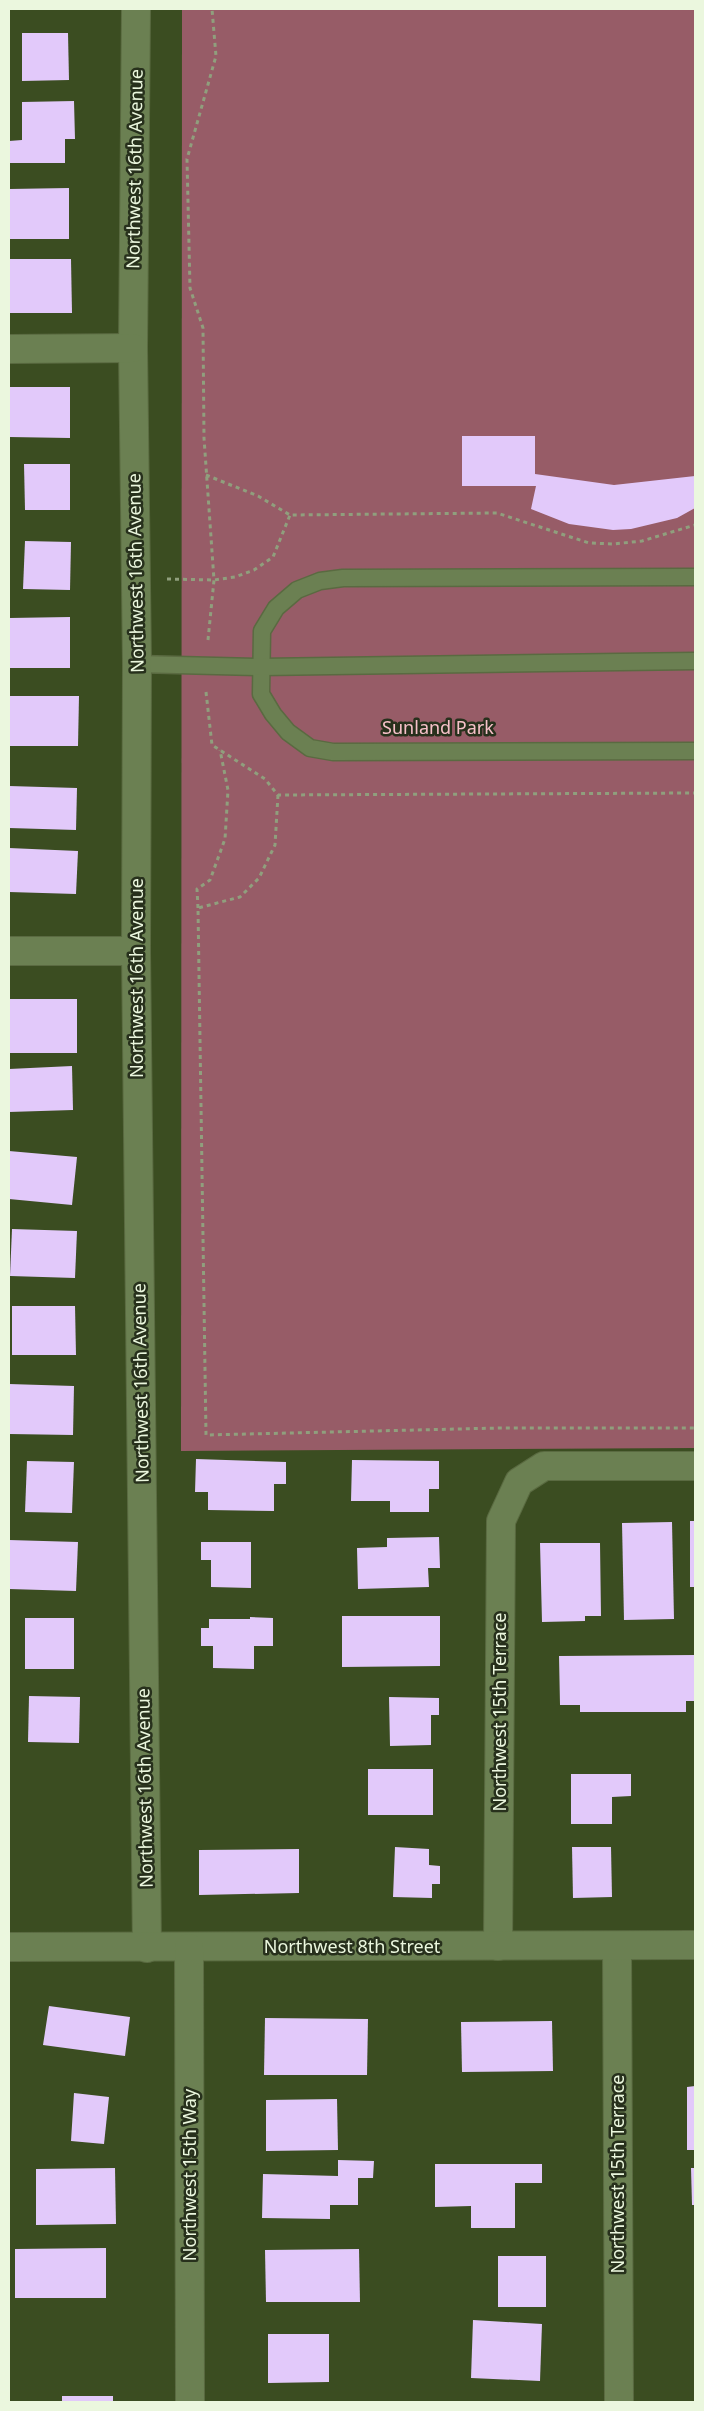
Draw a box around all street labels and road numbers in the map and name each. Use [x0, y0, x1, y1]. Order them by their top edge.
street label: Northwest 16th Avenue [120, 69, 148, 269]
street label: Northwest 16th Avenue [121, 473, 149, 673]
street label: Northwest 16th Avenue [124, 878, 148, 1078]
street label: Northwest 16th Avenue [126, 1283, 154, 1483]
street label: Northwest 15th Terrace [487, 1613, 511, 1811]
street label: Northwest 16th Avenue [130, 1688, 158, 1888]
street label: Northwest 8th Street [264, 1934, 441, 1958]
street label: Northwest 15th Terrace [605, 2075, 629, 2273]
street label: Northwest 15th Way [177, 2088, 201, 2261]

